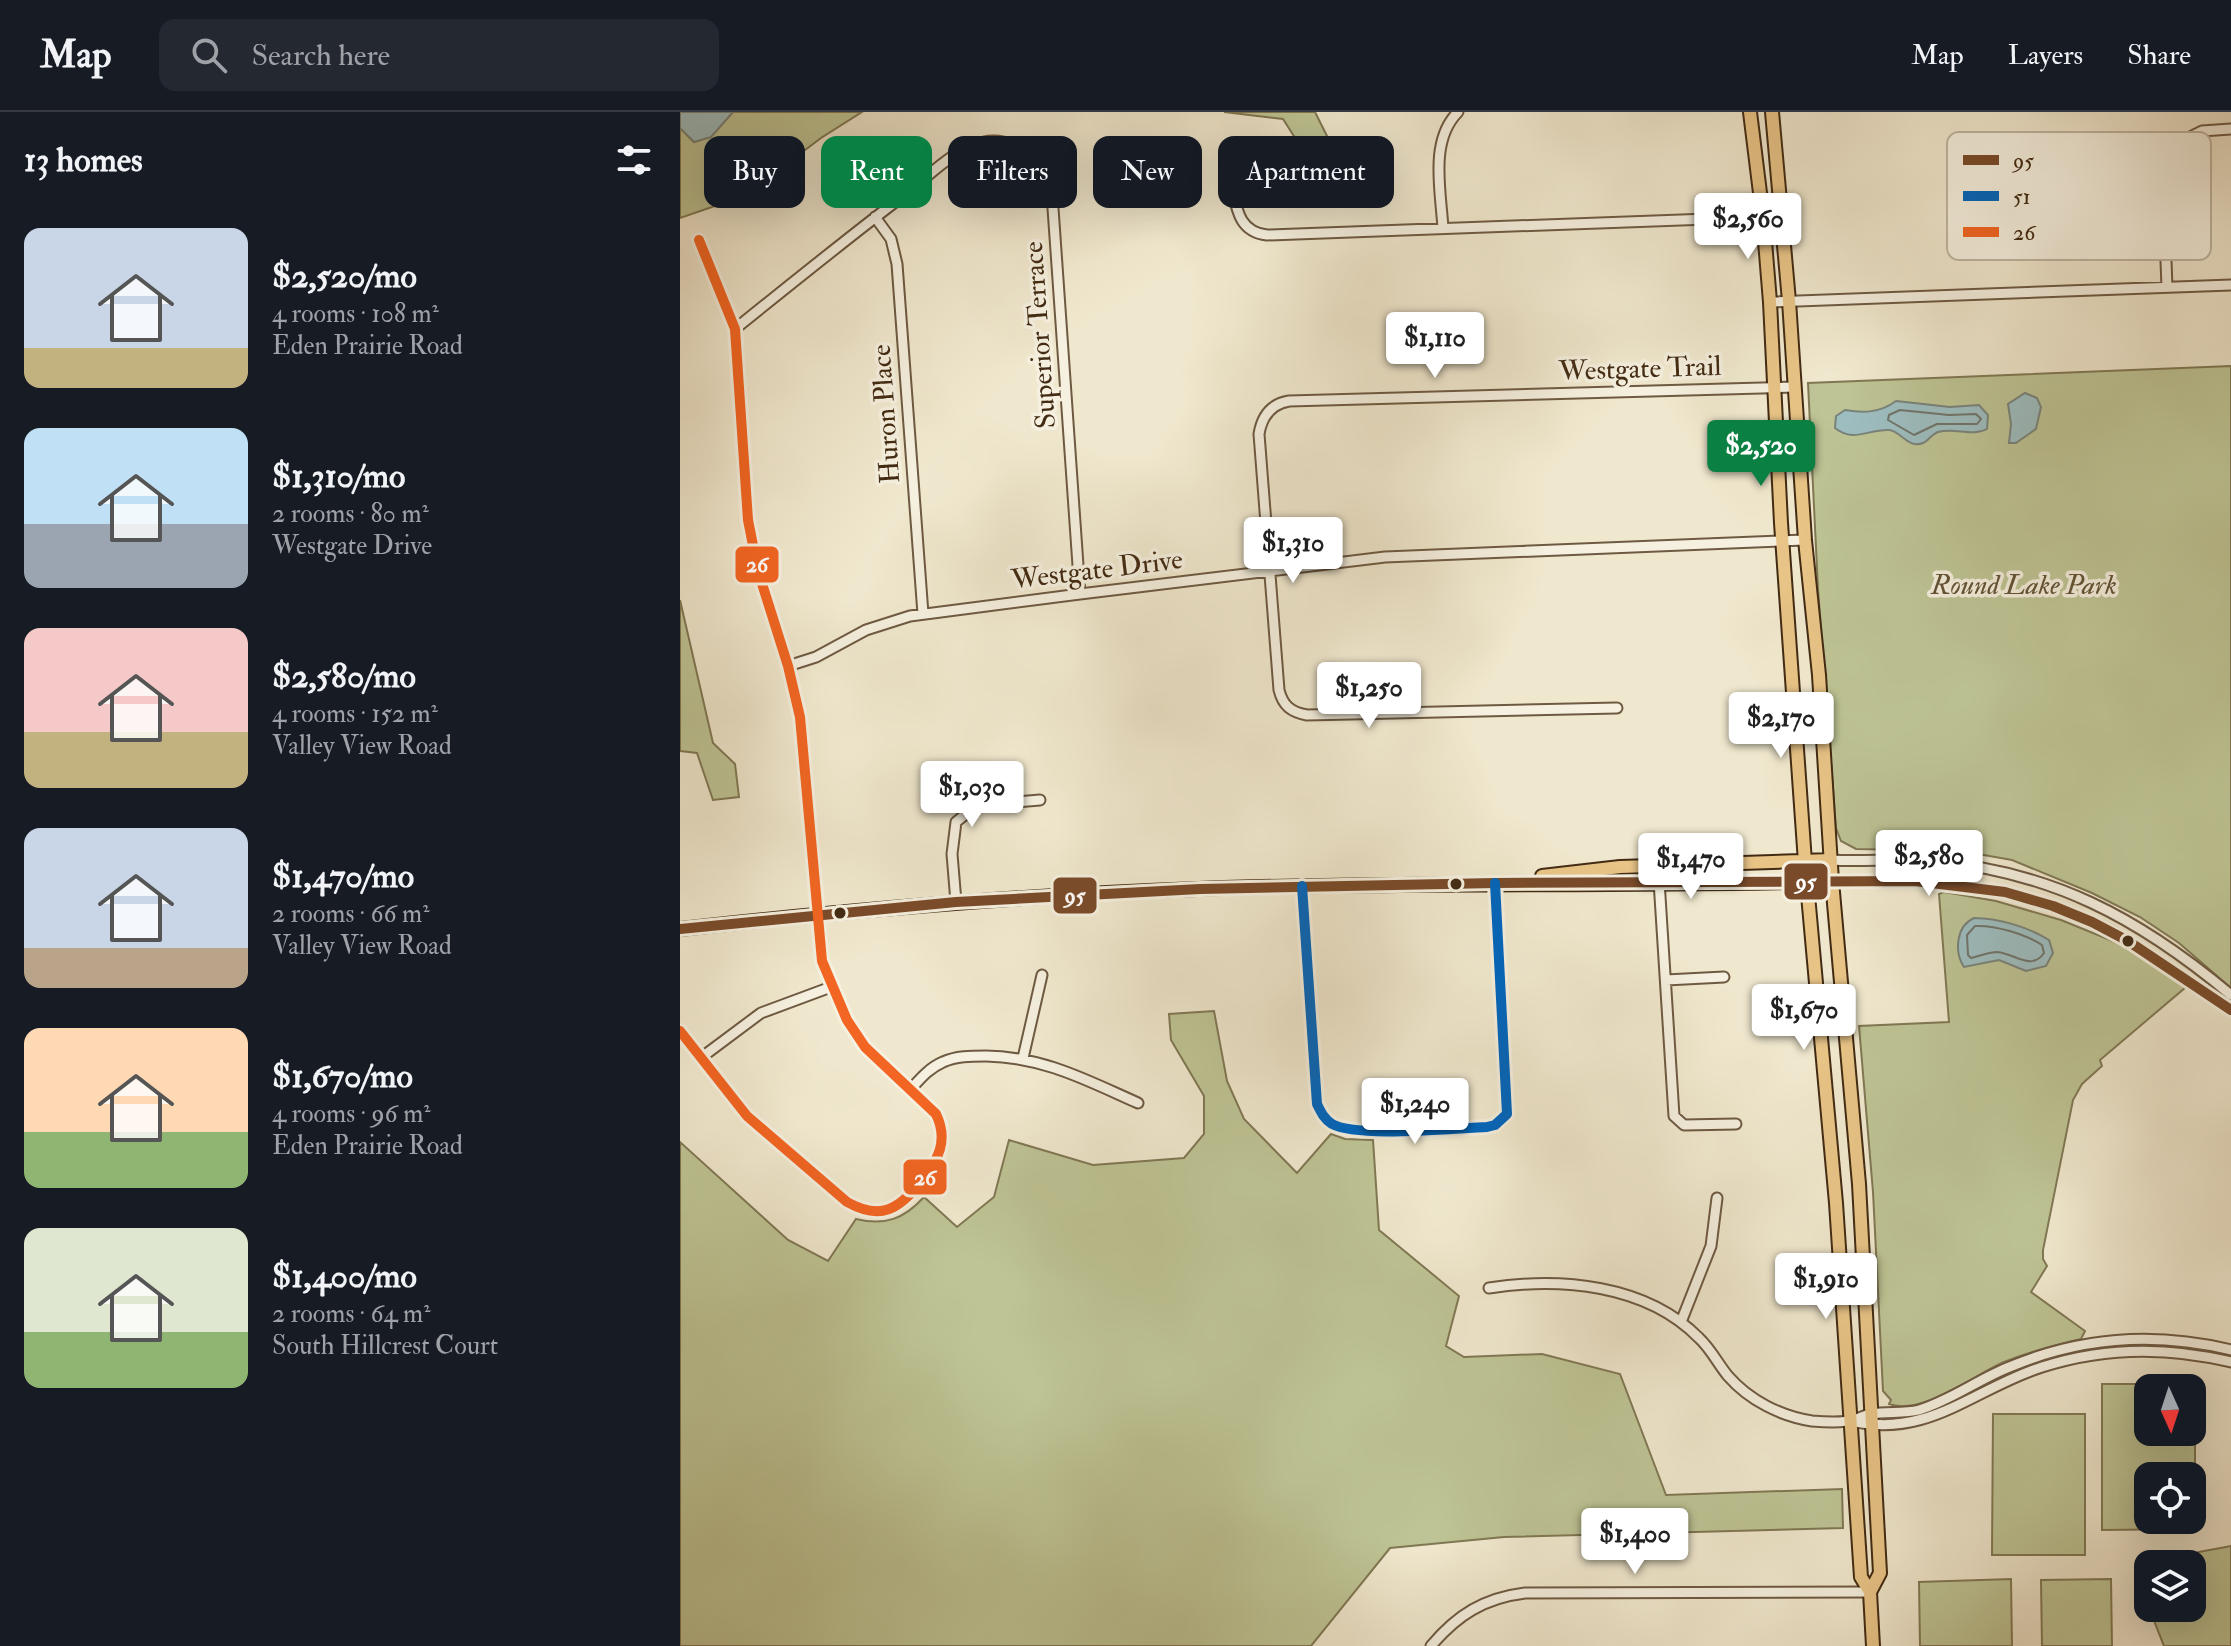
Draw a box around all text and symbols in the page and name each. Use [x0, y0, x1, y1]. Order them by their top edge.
search box [159, 19, 719, 91]
text: Map [40, 31, 111, 79]
icon: search [187, 33, 231, 77]
text: Search here [251, 37, 390, 74]
text: Map [1911, 38, 1964, 73]
text: Layers [2008, 38, 2083, 73]
text: Share [2127, 38, 2191, 73]
legend [1947, 132, 2211, 260]
chip: Buy [704, 136, 805, 208]
chip: Rent [821, 136, 932, 208]
chip: Filters [948, 136, 1077, 208]
chip: New [1093, 136, 1202, 208]
chip: Apartment [1218, 136, 1394, 208]
icon: filters [612, 138, 656, 182]
text: 13 homes [24, 139, 143, 182]
text: 95 [2011, 147, 2034, 175]
text: 51 [2013, 183, 2031, 211]
pin: $2,560 [1683, 193, 1813, 261]
text: $2,560 [1712, 203, 1784, 235]
text: 26 [2013, 219, 2037, 247]
street label: Superior Terrace [1016, 240, 1064, 430]
text: $2,520/mo [272, 255, 417, 298]
icon: home [88, 260, 184, 356]
text: 4 rooms · 108 m² [272, 298, 439, 330]
pin: $1,110 [1370, 312, 1500, 380]
text: $1,110 [1404, 322, 1466, 354]
text: Eden Prairie Road [272, 330, 463, 362]
street label: Huron Place [864, 343, 908, 485]
street label: Westgate Trail [1557, 349, 1722, 389]
pin: $2,520 [1696, 420, 1826, 488]
text: $2,520 [1725, 430, 1797, 462]
text: $1,310/mo [272, 455, 405, 498]
icon: home [88, 460, 184, 556]
text: 2 rooms · 80 m² [272, 498, 429, 530]
pin: $1,310 [1228, 517, 1358, 585]
text: $1,310 [1262, 527, 1324, 559]
text: Westgate Drive [272, 530, 432, 562]
street label: Westgate Drive [1008, 542, 1185, 598]
line badge: 26 [734, 545, 780, 584]
text: 26 [746, 551, 770, 579]
park label: Round Lake Park [1930, 568, 2117, 603]
text: $2,580/mo [272, 655, 416, 698]
icon: home [88, 660, 184, 756]
pin: $1,250 [1304, 662, 1434, 730]
text: $1,250 [1335, 672, 1403, 704]
pin: $2,170 [1716, 692, 1846, 760]
text: 4 rooms · 152 m² [272, 698, 438, 730]
text: $2,170 [1747, 702, 1815, 734]
text: Valley View Road [272, 730, 452, 762]
pin: $1,030 [907, 761, 1037, 829]
text: $1,030 [939, 771, 1005, 803]
pin: $2,580 [1864, 830, 1994, 898]
pin: $1,470 [1626, 833, 1756, 901]
text: $2,580 [1894, 840, 1964, 872]
text: $1,470 [1656, 843, 1726, 875]
text: $1,470/mo [272, 855, 414, 898]
icon: home [88, 860, 184, 956]
line badge: 95 [1783, 862, 1829, 901]
text: 95 [1794, 868, 1817, 896]
line badge: 95 [1052, 876, 1098, 915]
unlabelled marker [1448, 876, 1464, 892]
text: 95 [1063, 882, 1086, 910]
text: 2 rooms · 66 m² [272, 898, 430, 930]
unlabelled marker [832, 905, 848, 921]
text: Valley View Road [272, 930, 452, 962]
unlabelled marker [2120, 933, 2136, 949]
pin: $1,670 [1739, 984, 1869, 1052]
text: $1,670 [1770, 994, 1838, 1026]
text: $1,670/mo [272, 1055, 413, 1098]
icon: home [88, 1060, 184, 1156]
pin: $1,240 [1350, 1078, 1480, 1146]
text: $1,240 [1380, 1088, 1450, 1120]
text: 4 rooms · 96 m² [272, 1098, 431, 1130]
text: Eden Prairie Road [272, 1130, 463, 1162]
line badge: 26 [902, 1158, 948, 1196]
text: 26 [914, 1164, 938, 1192]
pin: $1,910 [1761, 1253, 1891, 1321]
text: $1,400/mo [272, 1255, 417, 1298]
icon: home [88, 1260, 184, 1356]
text: $1,910 [1793, 1263, 1859, 1295]
text: 2 rooms · 64 m² [272, 1298, 431, 1330]
text: South Hillcrest Court [272, 1330, 498, 1362]
north arrow [2134, 1374, 2206, 1446]
map controls [2134, 1374, 2206, 1622]
button: locate [2134, 1462, 2206, 1534]
pin: $1,400 [1570, 1508, 1700, 1576]
text: $1,400 [1599, 1518, 1671, 1550]
button: layers [2134, 1550, 2206, 1622]

